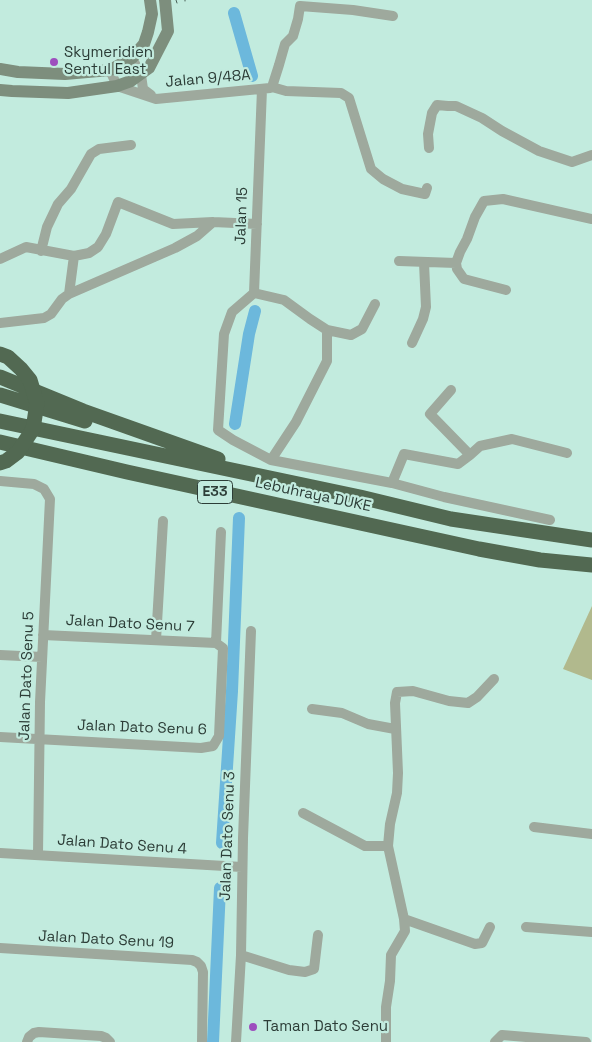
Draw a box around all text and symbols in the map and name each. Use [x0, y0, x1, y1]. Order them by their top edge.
place label: Skymeridien Sentul East [64, 44, 153, 79]
marker: Skymeridien Sentul East [48, 56, 60, 68]
street label: Jalan 9/48A [165, 66, 251, 92]
street label: Jalan 15 [232, 187, 252, 245]
street label: Lebuhraya DUKE [253, 474, 373, 516]
road number: E33 [198, 481, 232, 504]
street label: Jalan Dato Senu 5 [16, 611, 38, 741]
street label: Jalan Dato Senu 7 [65, 612, 195, 636]
street label: Jalan Dato Senu 6 [77, 717, 207, 739]
street label: Jalan Dato Senu 3 [217, 771, 239, 901]
street label: Jalan Dato Senu 4 [57, 831, 187, 859]
street label: Jalan Dato Senu 19 [38, 927, 174, 953]
place label: Taman Dato Senu [263, 1018, 388, 1036]
marker: Taman Dato Senu [247, 1021, 259, 1033]

